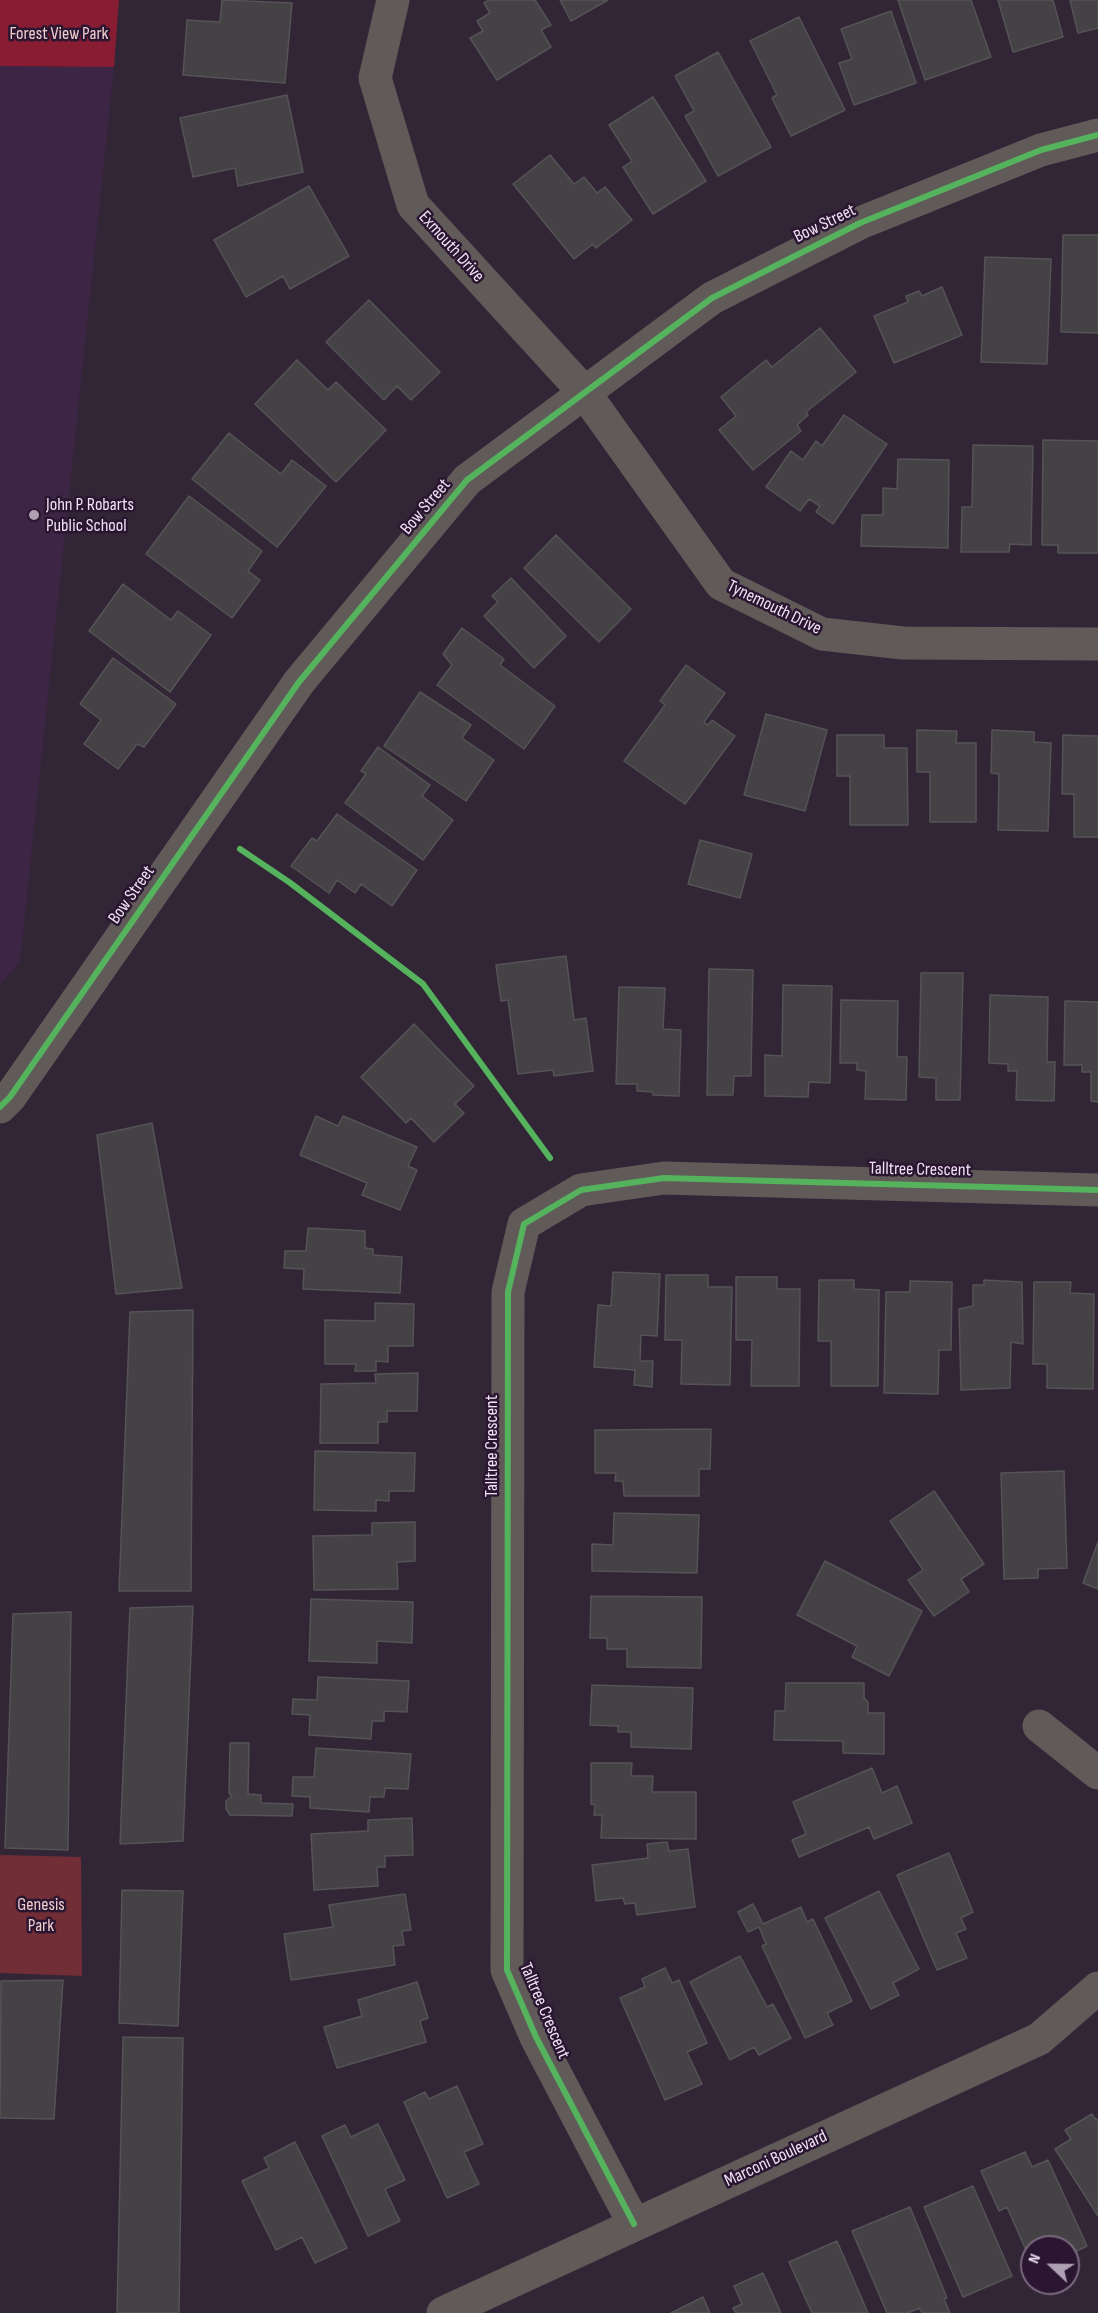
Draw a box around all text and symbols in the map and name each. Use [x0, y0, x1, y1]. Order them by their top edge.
park label: Forest View Park [10, 23, 108, 45]
street label: Bow Street [790, 200, 860, 248]
street label: Exmouth Drive [413, 207, 489, 287]
street label: Bow Street [396, 475, 456, 539]
place label: John P. Robarts Public School [46, 494, 134, 536]
marker: John P. Robarts Public School [27, 508, 41, 522]
street label: Tynemouth Drive [723, 576, 825, 640]
street label: Bow Street [104, 862, 160, 928]
street label: Talltree Crescent [869, 1158, 971, 1182]
street label: Talltree Crescent [481, 1395, 503, 1497]
park label: Genesis Park [17, 1894, 65, 1936]
street label: Talltree Crescent [514, 1960, 574, 2062]
street label: Marconi Boulevard [721, 2126, 831, 2192]
north arrow [1020, 2235, 1080, 2295]
text: N [1024, 2251, 1045, 2266]

